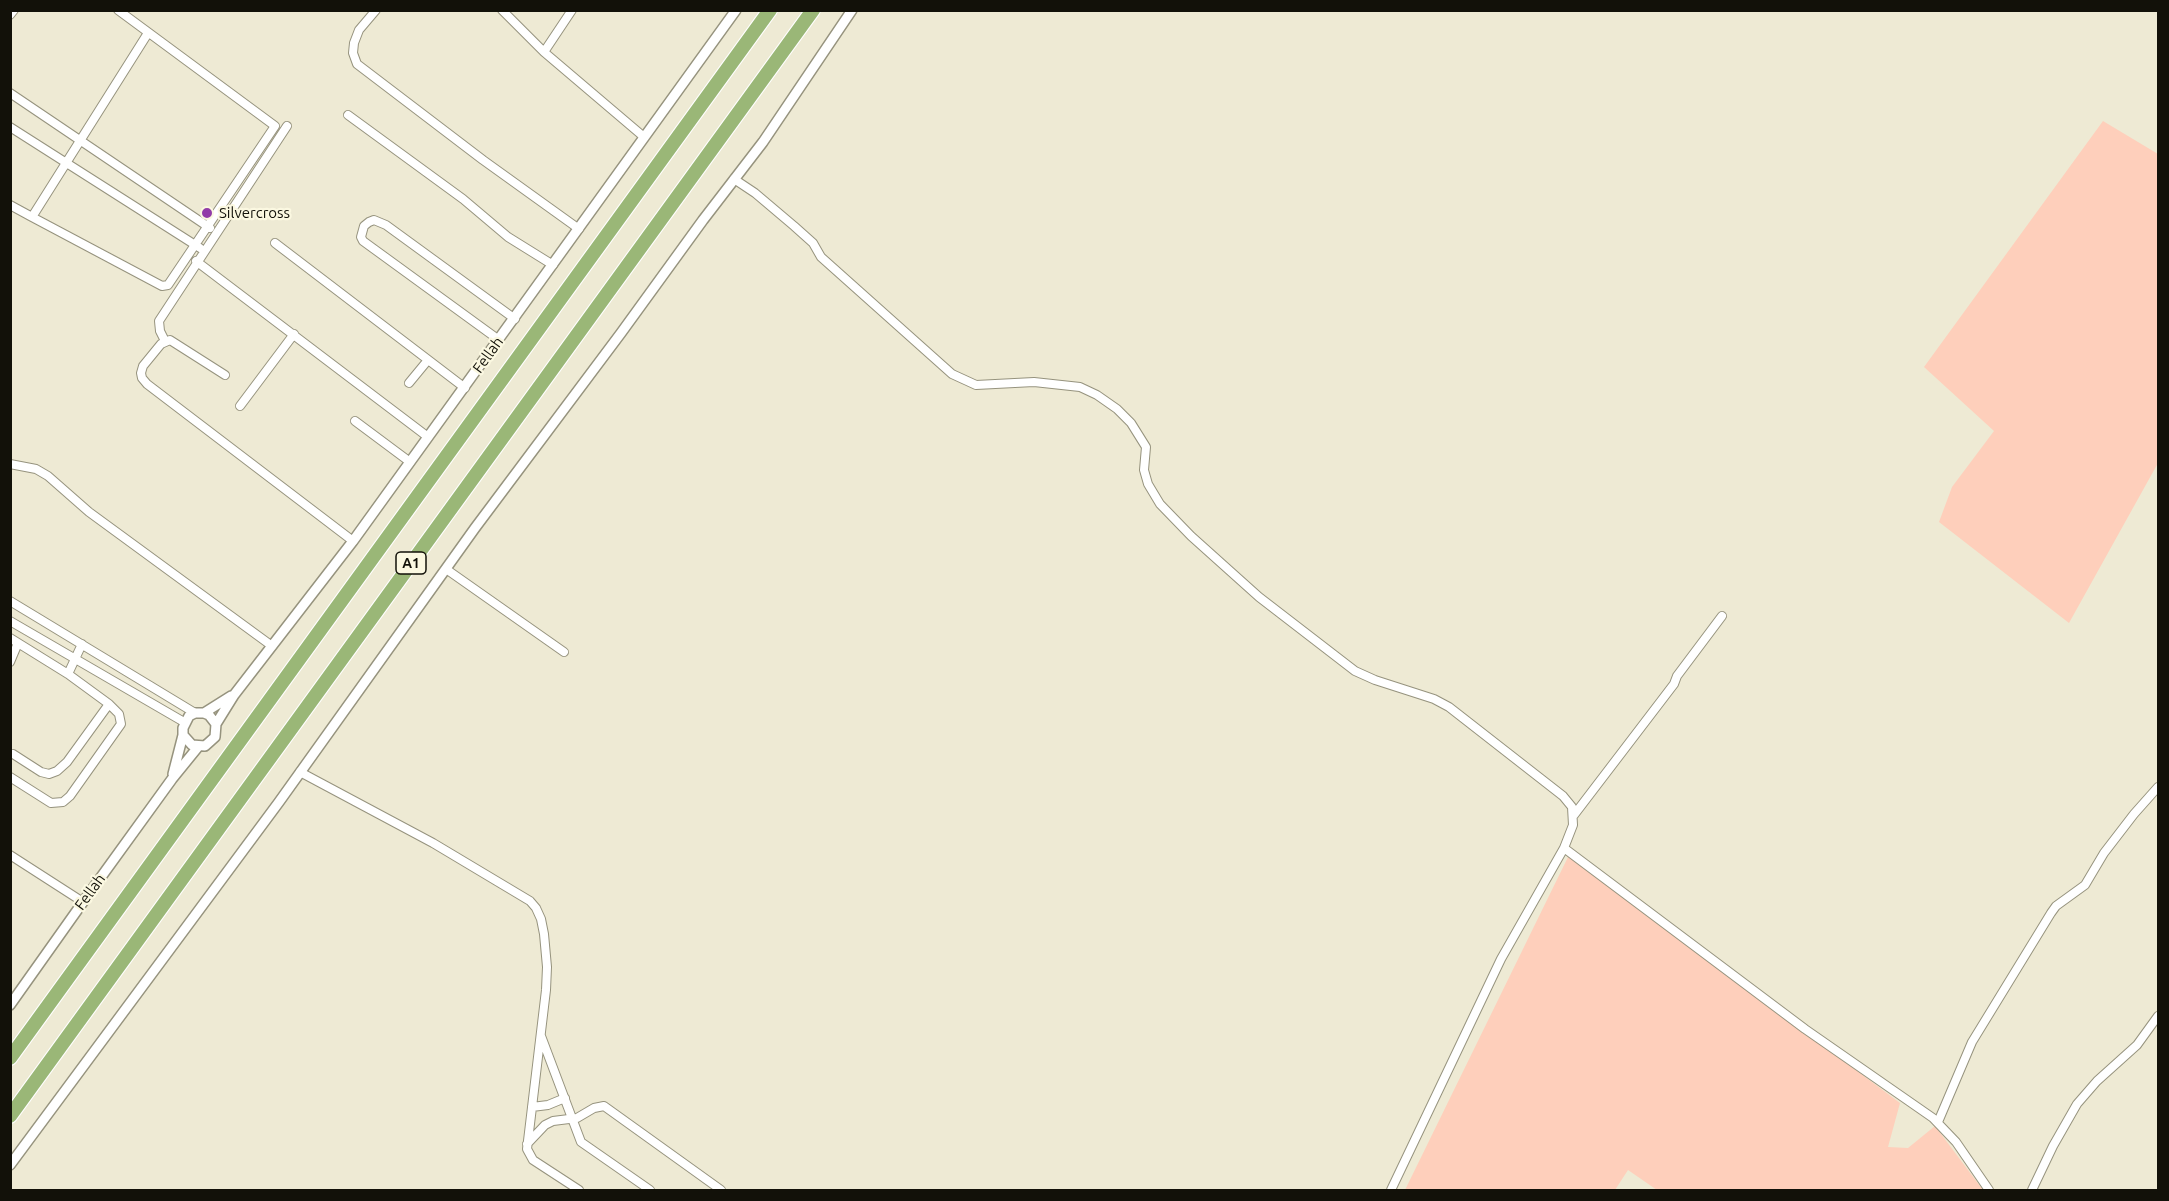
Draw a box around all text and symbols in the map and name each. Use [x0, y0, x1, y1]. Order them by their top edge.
place label: Silvercross [219, 204, 290, 222]
marker: Silvercross [200, 206, 214, 220]
street label: Fellah [469, 333, 507, 377]
road number: A1 [396, 552, 426, 574]
street label: Fellah [71, 870, 109, 914]

